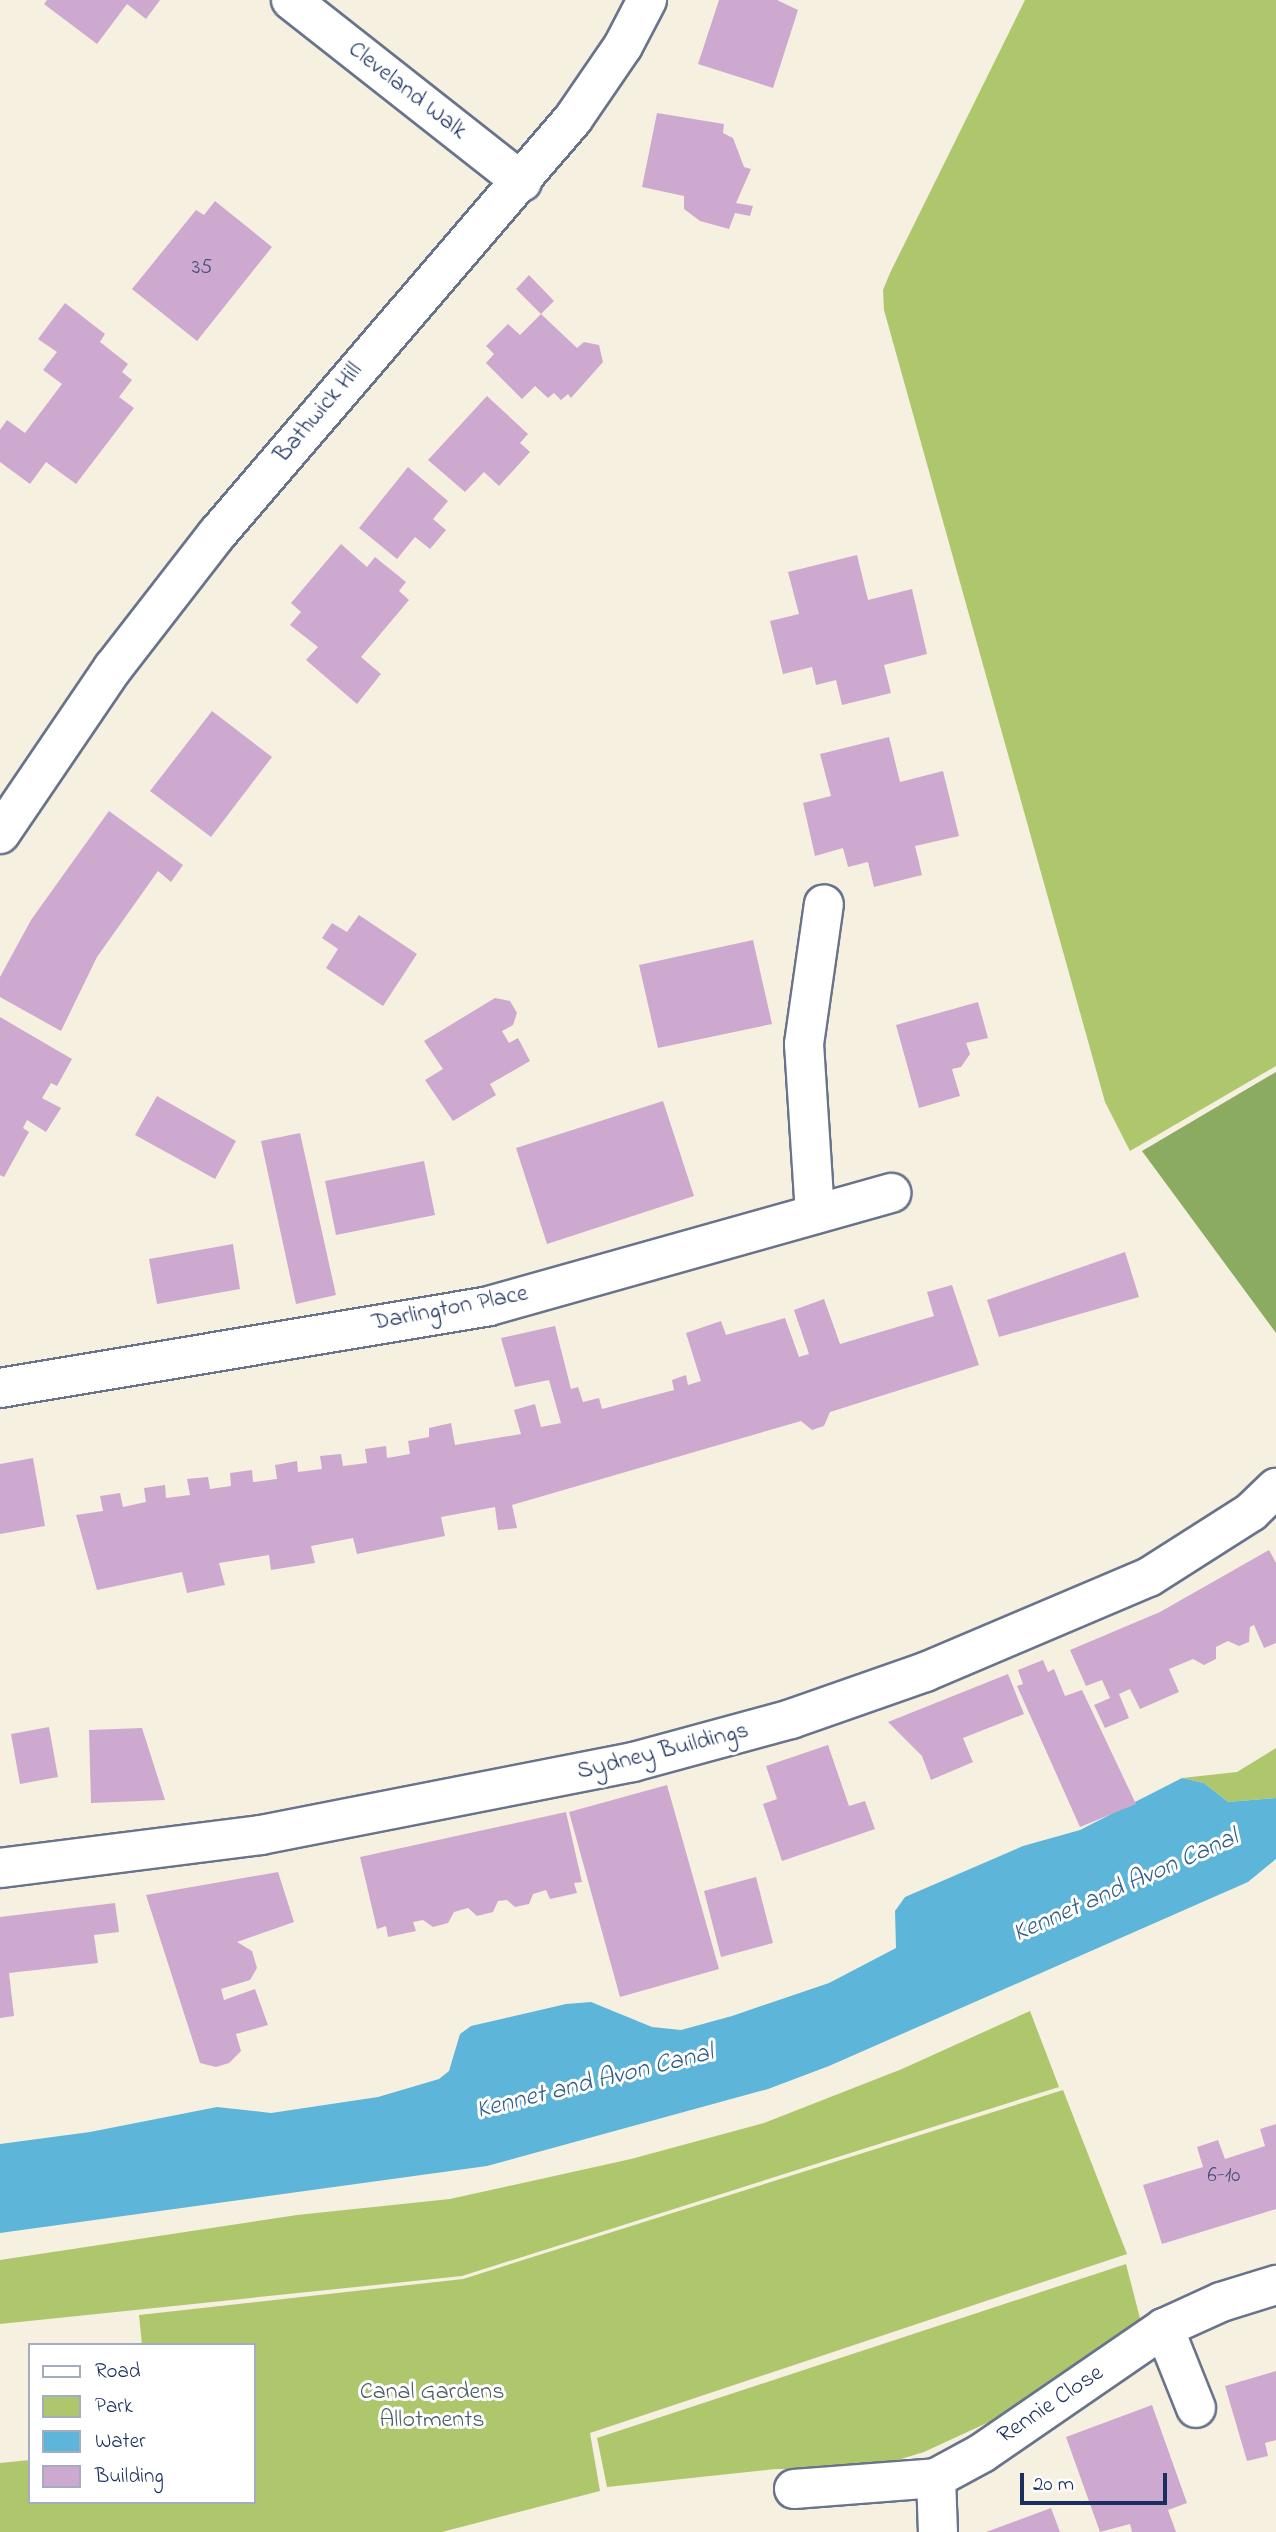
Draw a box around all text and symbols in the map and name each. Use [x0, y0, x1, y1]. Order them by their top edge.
street label: Cleveland Walk [342, 36, 472, 146]
house number: 35 [192, 255, 212, 281]
street label: Bathwick Hill [269, 357, 369, 469]
street label: Darlington Place [370, 1280, 530, 1338]
street label: Sydney Buildings [574, 1717, 752, 1787]
water label: Kennet and Avon Canal [1009, 1823, 1243, 1951]
water label: Kennet and Avon Canal [473, 2038, 717, 2128]
house number: 6-10 [1208, 2163, 1240, 2189]
legend [28, 2343, 256, 2504]
text: Road [95, 2357, 141, 2387]
street label: Rennie Close [993, 2359, 1109, 2451]
park label: Canal Gardens Allotments [360, 2379, 504, 2435]
text: Park [95, 2392, 133, 2422]
text: Water [95, 2427, 146, 2457]
scale bar [1024, 2458, 1171, 2502]
text: Building [95, 2462, 164, 2492]
text: 20 m [1033, 2470, 1074, 2500]

